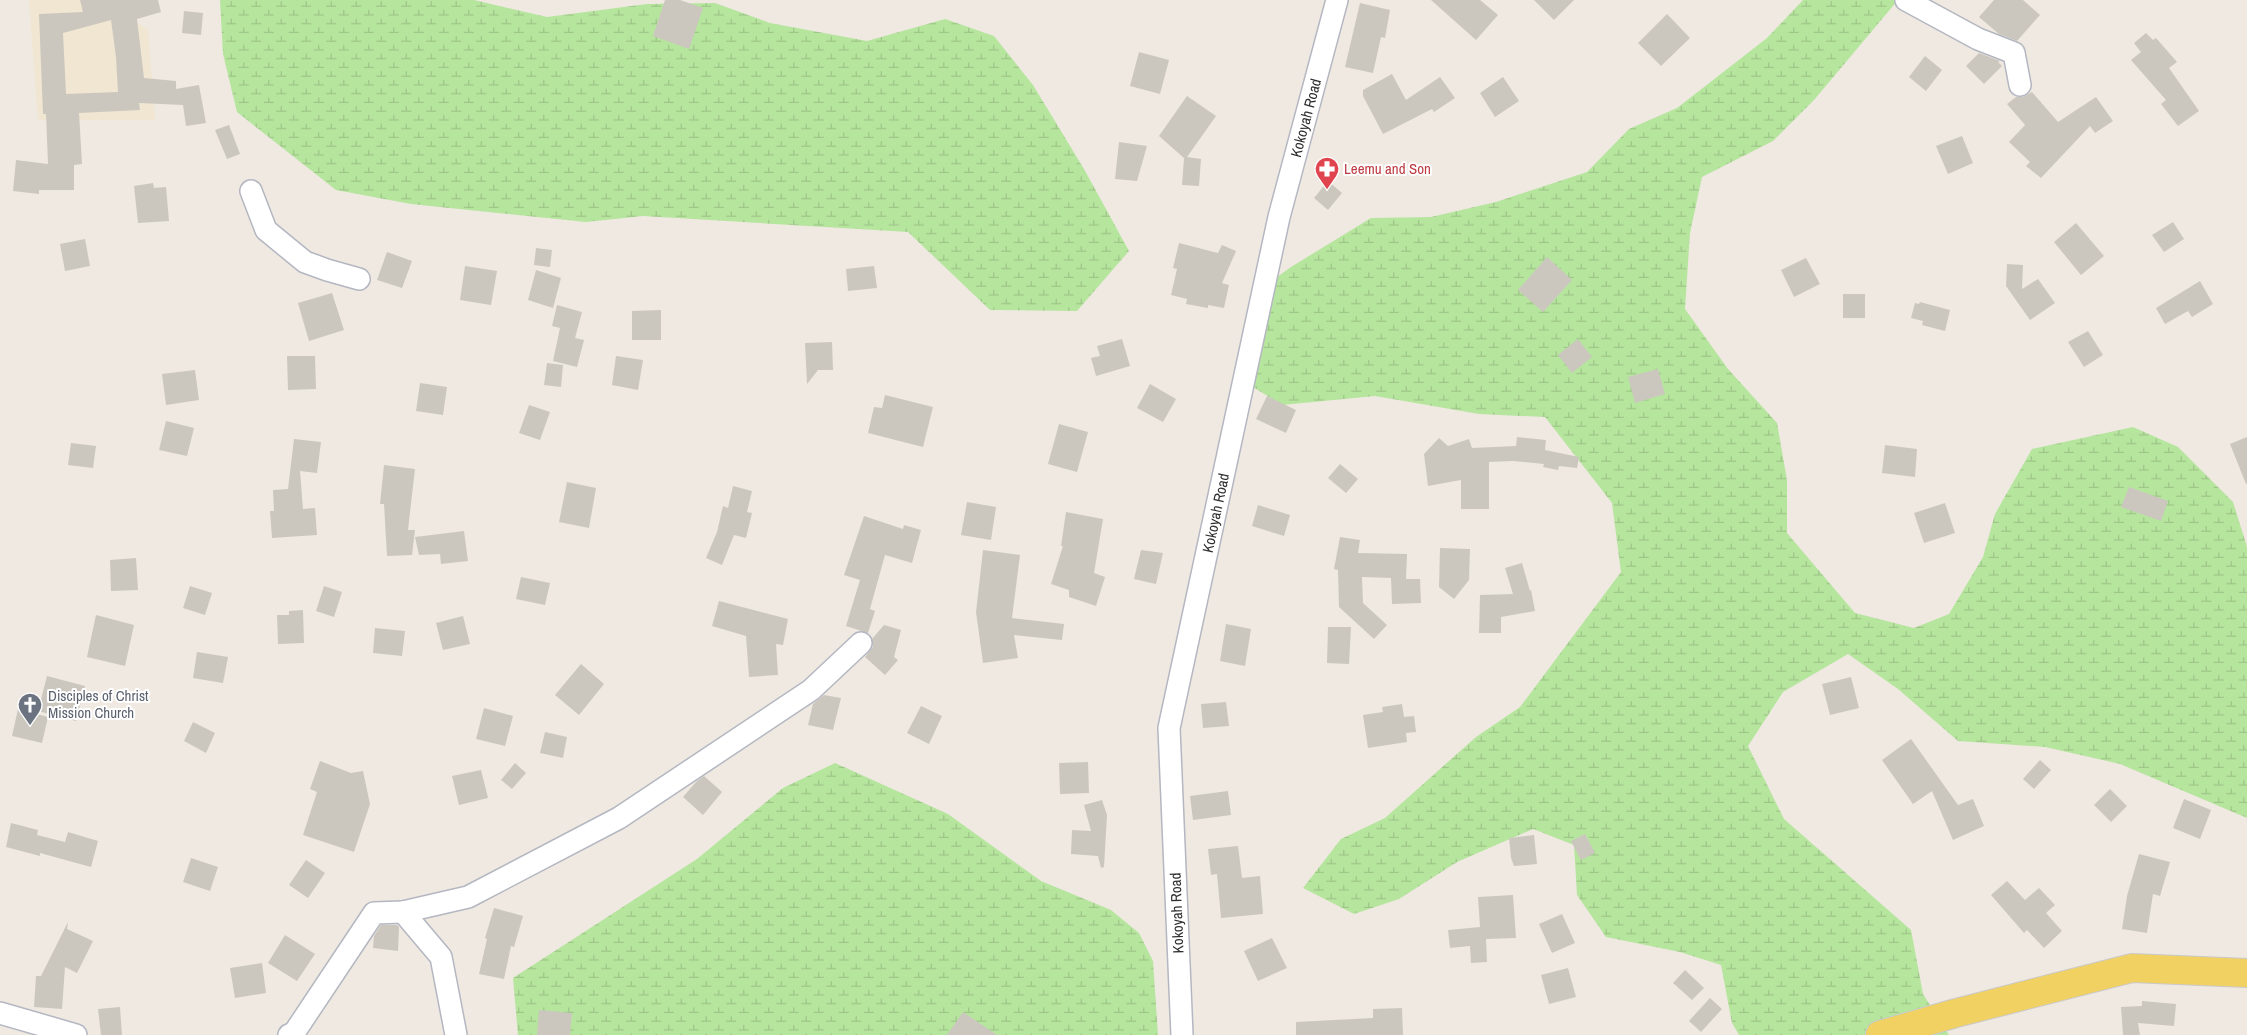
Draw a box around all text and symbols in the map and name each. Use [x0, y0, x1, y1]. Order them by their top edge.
street label: Kokoyah Road [1285, 76, 1326, 160]
pharmacy icon: Leemu and Son [1314, 156, 1340, 190]
place label: Leemu and Son [1344, 158, 1431, 179]
street label: Kokoyah Road [1197, 471, 1234, 555]
place label: Disciples of Christ Mission Church [48, 685, 149, 723]
church icon: Disciples of Christ Mission Church [17, 692, 43, 726]
street label: Kokoyah Road [1165, 872, 1188, 954]

